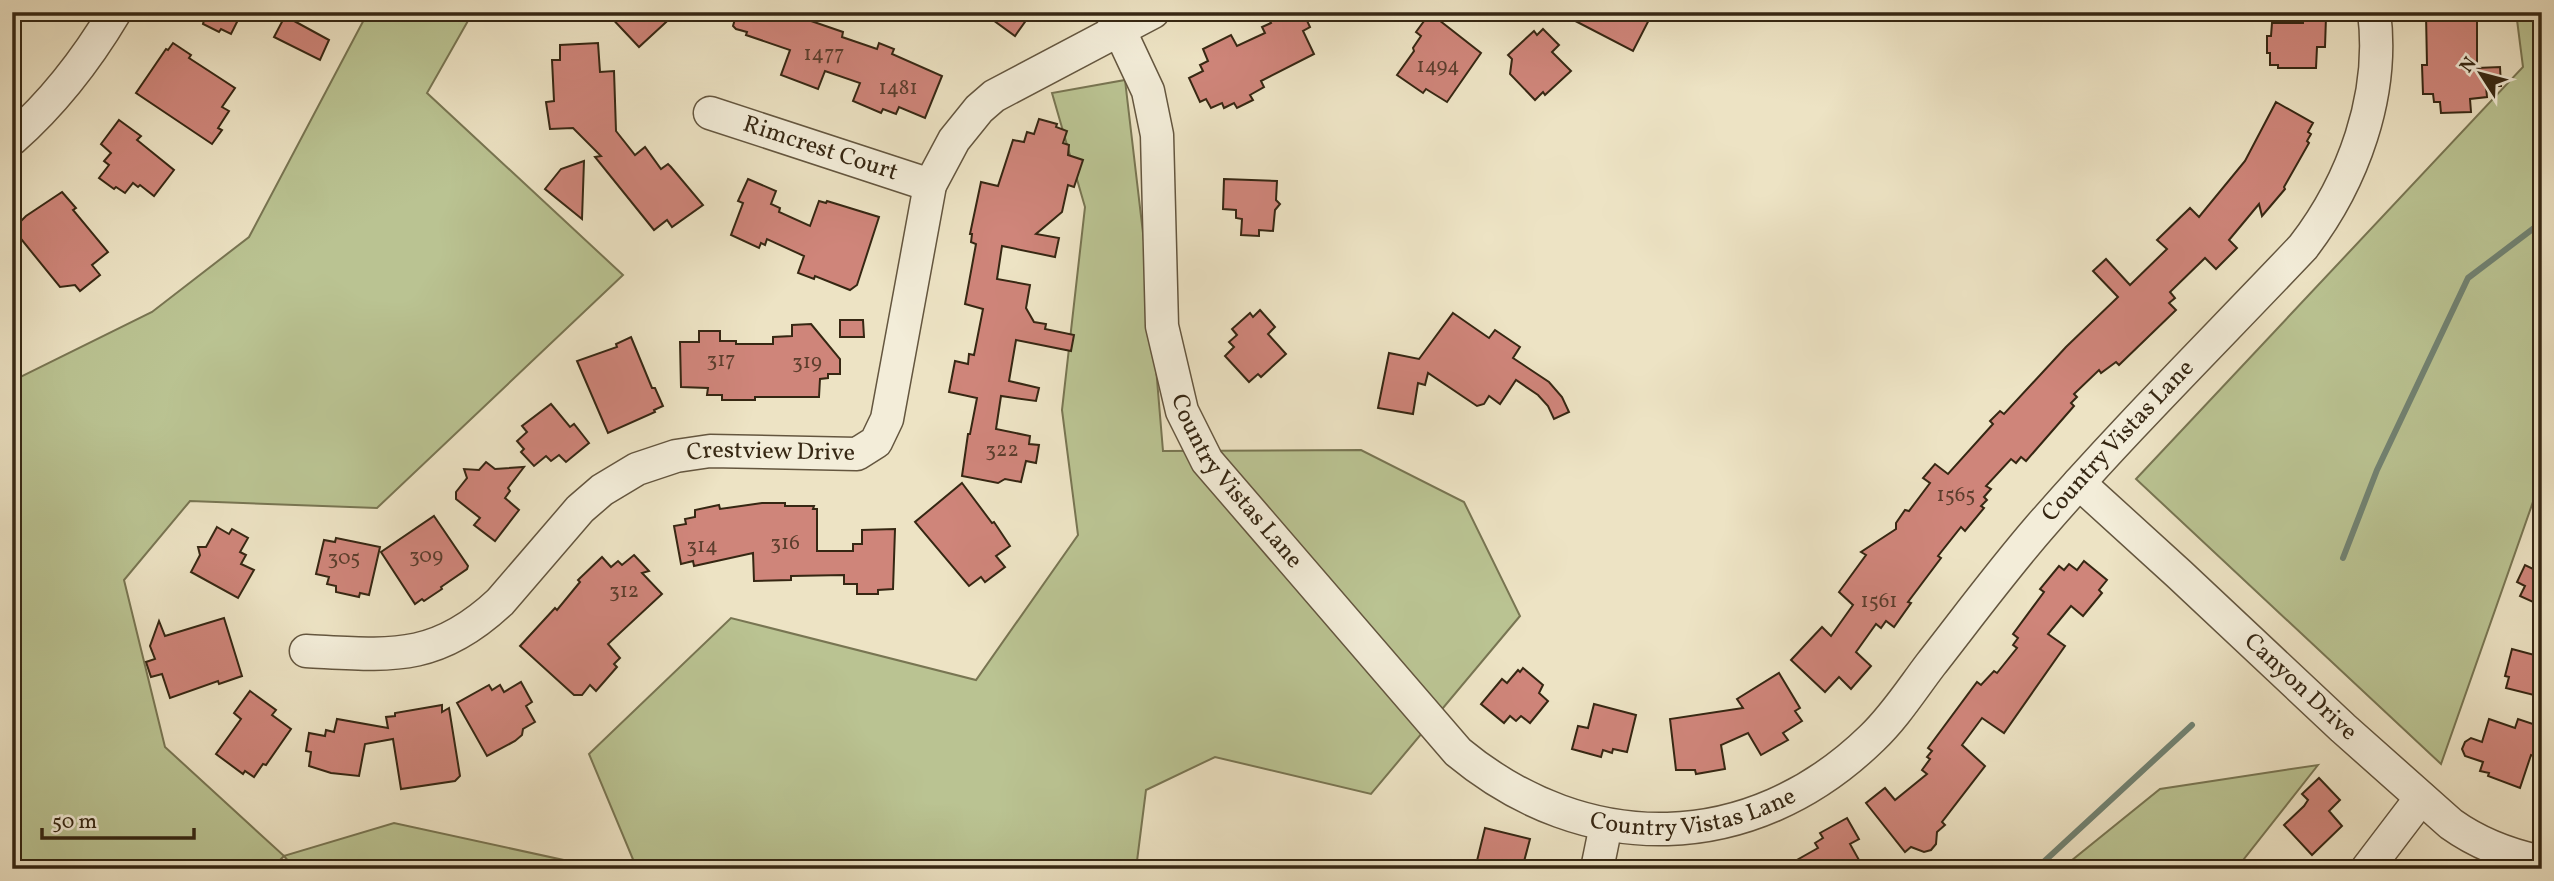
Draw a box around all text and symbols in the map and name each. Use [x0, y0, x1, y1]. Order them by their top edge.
north arrow [2446, 38, 2516, 108]
house number: 1477 [803, 40, 845, 69]
house number: 1494 [1417, 52, 1459, 81]
text: N [2454, 52, 2484, 78]
house number: 1481 [878, 74, 918, 103]
street label: Rimcrest Court [738, 108, 902, 190]
house number: 317 [706, 346, 736, 375]
house number: 319 [792, 348, 822, 377]
street label: Country Vistas Lane [2034, 352, 2203, 530]
street label: Country Vistas Lane [1162, 391, 1310, 576]
street label: Crestview Drive [684, 434, 855, 471]
house number: 322 [985, 436, 1019, 465]
house number: 1565 [1937, 481, 1975, 510]
house number: 316 [770, 529, 800, 558]
house number: 314 [686, 532, 718, 561]
house number: 309 [409, 542, 443, 571]
house number: 305 [328, 544, 360, 573]
house number: 312 [609, 577, 639, 606]
house number: 1561 [1860, 587, 1898, 616]
street label: Canyon Drive [2236, 626, 2364, 749]
street label: Country Vistas Lane [1586, 780, 1802, 846]
scale bar [42, 797, 194, 841]
text: 50 m [52, 808, 97, 837]

